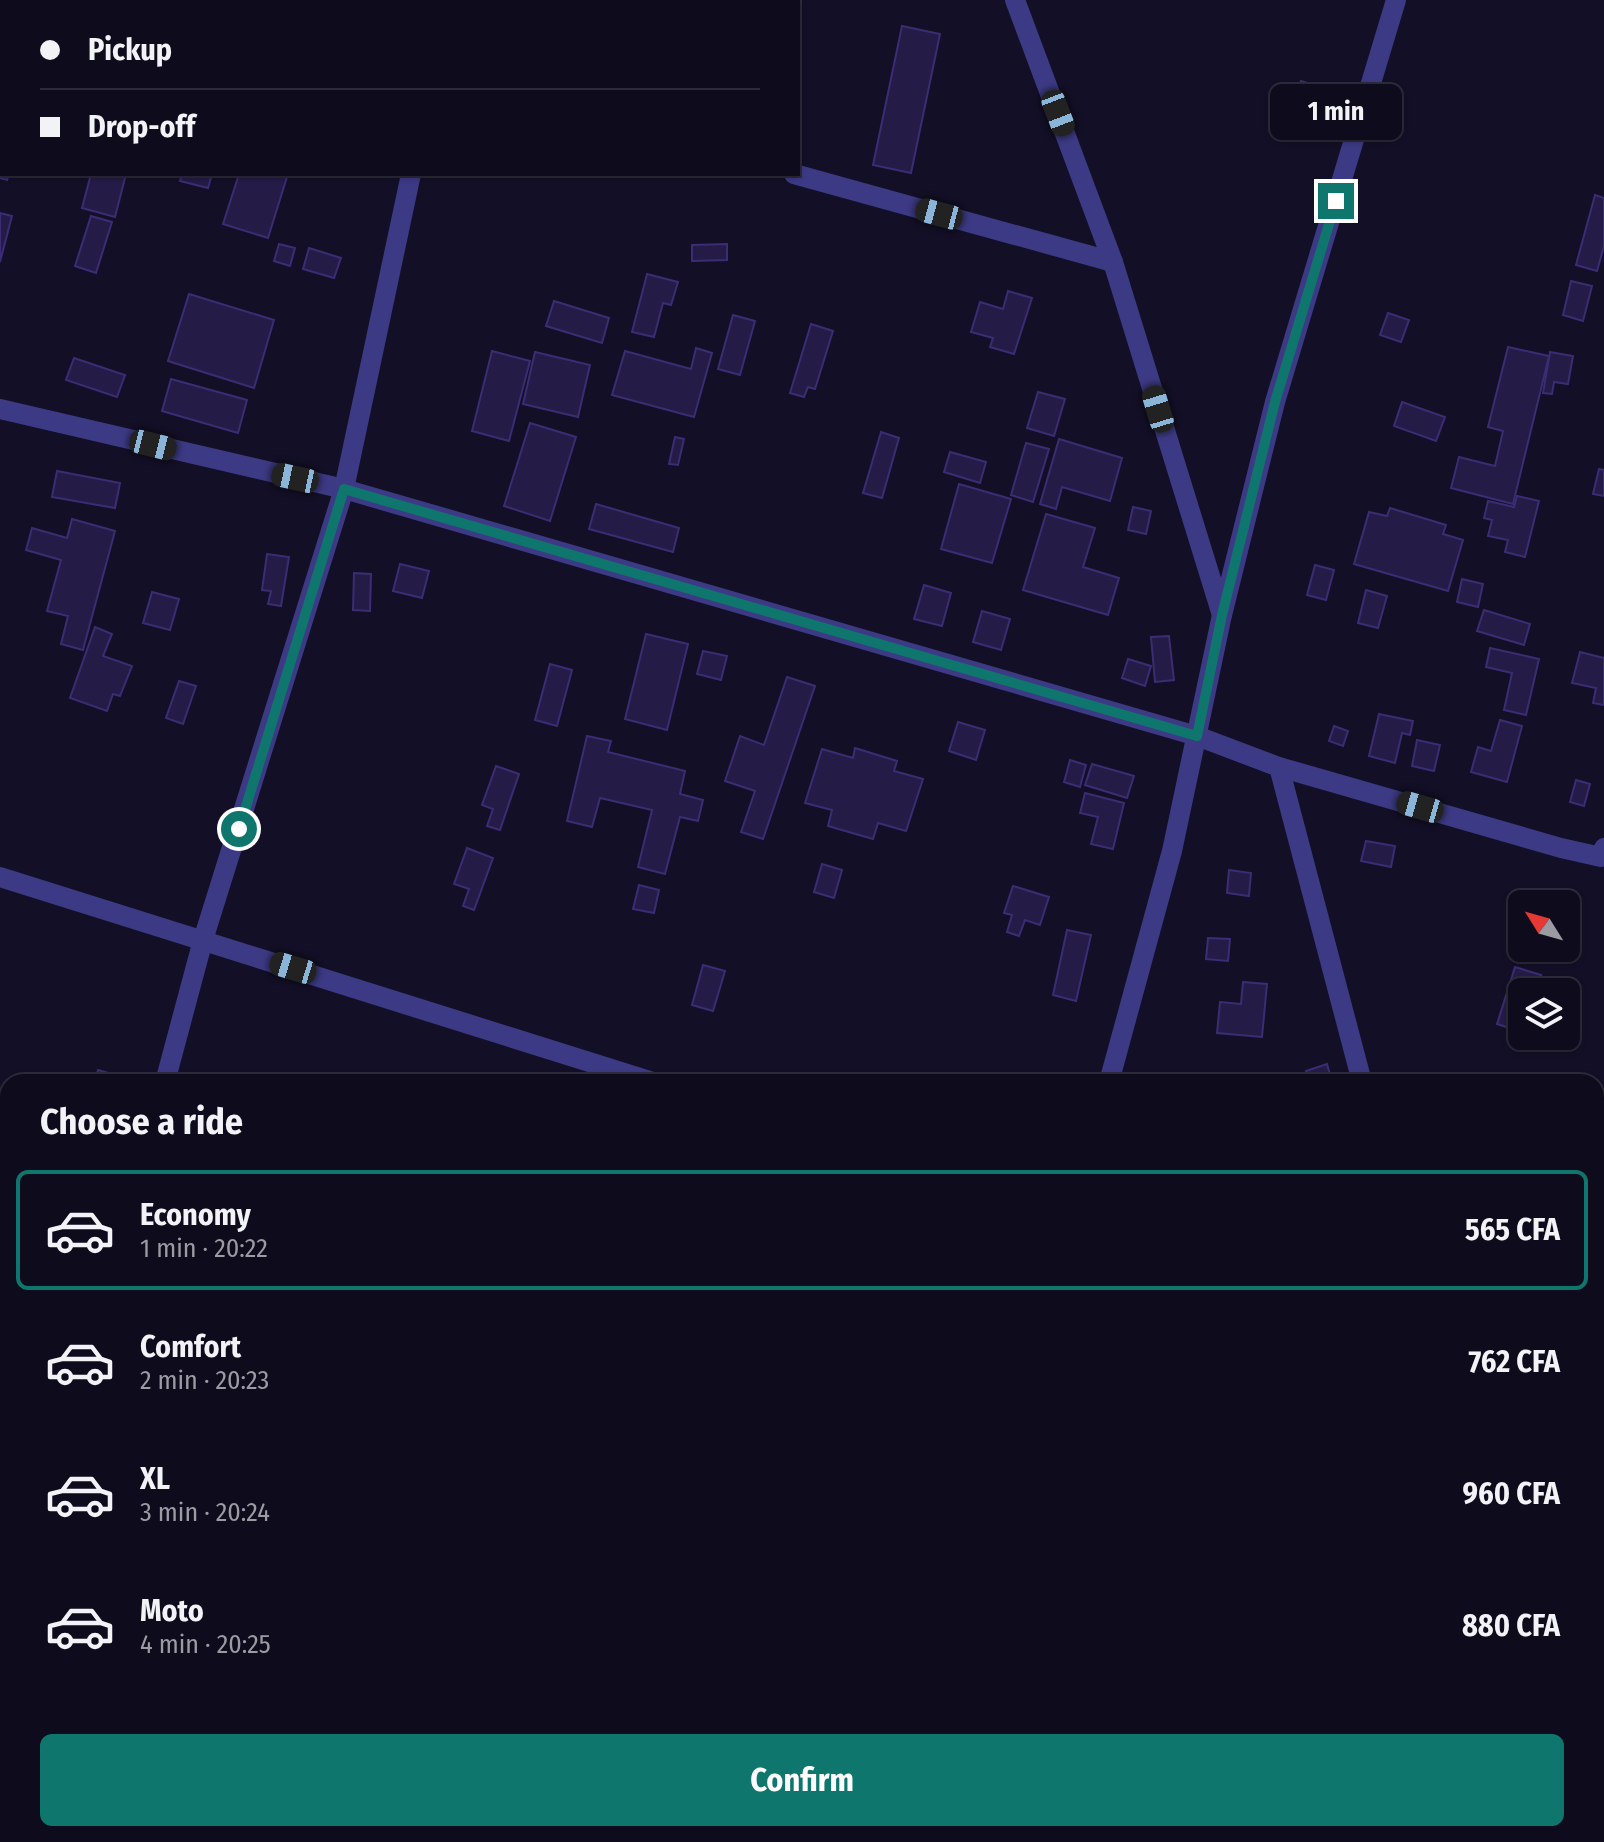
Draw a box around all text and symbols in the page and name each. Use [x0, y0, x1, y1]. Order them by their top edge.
text: Pickup [88, 32, 172, 68]
callout: 1 min [1270, 85, 1402, 141]
car [1038, 86, 1078, 140]
text: 1 min [1308, 96, 1364, 127]
text: Drop-off [88, 109, 195, 145]
route end [1318, 183, 1354, 219]
car [913, 196, 965, 232]
car [1140, 383, 1176, 435]
car [127, 428, 179, 462]
car [269, 461, 321, 495]
car [1394, 789, 1446, 825]
route start [221, 811, 257, 847]
north arrow [1508, 890, 1580, 962]
map controls [1508, 890, 1580, 1050]
car [267, 950, 319, 986]
button: layers [1508, 978, 1580, 1050]
text: Choose a ride [40, 1100, 243, 1144]
icon: car [44, 1194, 116, 1266]
text: Economy [140, 1197, 251, 1233]
text: 565 CFA [1465, 1212, 1560, 1248]
text: 1 min · 20:22 [140, 1233, 268, 1264]
icon: car [44, 1326, 116, 1398]
text: Comfort [140, 1329, 241, 1365]
text: 762 CFA [1468, 1344, 1560, 1380]
text: 2 min · 20:23 [140, 1365, 269, 1396]
icon: car [44, 1458, 116, 1530]
text: XL [140, 1461, 170, 1497]
text: 960 CFA [1462, 1476, 1560, 1512]
text: 3 min · 20:24 [140, 1497, 270, 1528]
icon: car [44, 1590, 116, 1662]
text: Moto [140, 1593, 204, 1629]
text: 880 CFA [1462, 1608, 1560, 1644]
text: 4 min · 20:25 [140, 1629, 271, 1660]
button: Confirm [40, 1734, 1564, 1826]

